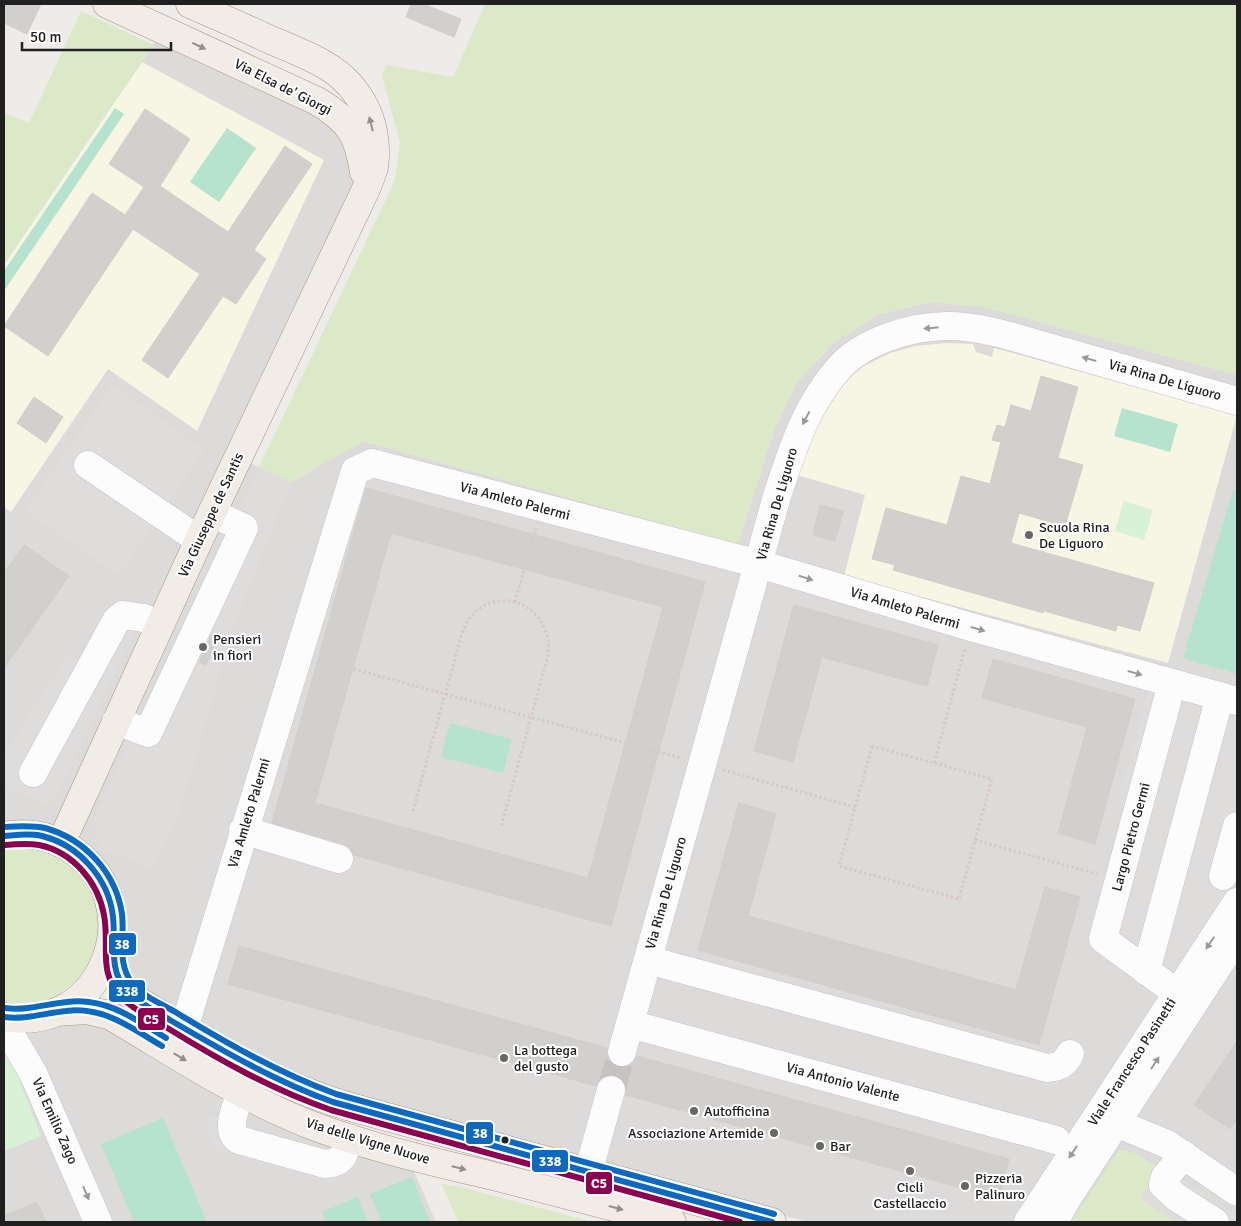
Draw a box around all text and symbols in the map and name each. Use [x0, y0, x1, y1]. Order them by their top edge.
scale bar [22, 20, 171, 52]
text: 50 m [30, 28, 61, 46]
one-way arrow [192, 43, 206, 51]
street label: Via Elsa de' Giorgi [231, 55, 335, 119]
one-way arrow [367, 117, 375, 132]
one-way arrow [923, 324, 939, 332]
one-way arrow [1082, 354, 1097, 362]
street label: Via Rina De Liguoro [1107, 356, 1223, 404]
one-way arrow [802, 411, 810, 425]
street label: Via Rina De Liguoro [753, 446, 801, 562]
street label: Via Giuseppe de Santis [175, 450, 247, 580]
street label: Via Amleto Palermi [458, 478, 572, 524]
place label: Scuola Rina De Liguoro [1039, 519, 1110, 552]
marker: Scuola Rina De Liguoro [1023, 529, 1035, 541]
one-way arrow [798, 575, 813, 582]
street label: Via Amleto Palermi [848, 583, 962, 633]
one-way arrow [971, 626, 986, 634]
place label: Pensieri in fiori [213, 631, 261, 664]
marker: Pensieri in fiori [197, 641, 209, 653]
one-way arrow [1127, 669, 1142, 677]
street label: Via Amleto Palermi [224, 756, 274, 870]
street label: Largo Pietro Germi [1108, 781, 1154, 893]
street label: Via Rina De Liguoro [642, 835, 690, 951]
line badge: 38 [108, 932, 137, 956]
text: 38 [114, 936, 130, 953]
one-way arrow [1206, 936, 1215, 950]
line badge: 338 [108, 979, 146, 1003]
text: 338 [116, 983, 139, 1000]
street label: Viale Francesco Pasinetti [1084, 995, 1180, 1129]
line badge: C5 [137, 1007, 166, 1031]
text: C5 [143, 1011, 159, 1028]
place label: La bottega del gusto [514, 1042, 577, 1075]
one-way arrow [173, 1052, 186, 1061]
marker: La bottega del gusto [498, 1052, 510, 1064]
one-way arrow [1150, 1056, 1160, 1069]
street label: Via Antonio Valente [784, 1059, 902, 1105]
street label: Via Emilio Zago [28, 1075, 82, 1167]
place label: Autofficina [704, 1103, 770, 1120]
marker: Autofficina [688, 1105, 700, 1117]
street label: Via delle Vigne Nuove [304, 1114, 432, 1168]
line badge: 38 [465, 1121, 494, 1145]
text: 38 [472, 1125, 488, 1142]
place label: Associazione Artemide [628, 1125, 764, 1142]
marker: Associazione Artemide [768, 1127, 780, 1139]
unlabelled marker [500, 1135, 510, 1145]
place label: Bar [830, 1138, 852, 1155]
marker: Bar [814, 1140, 826, 1152]
one-way arrow [1068, 1145, 1078, 1158]
line badge: 338 [531, 1149, 569, 1173]
text: 338 [539, 1153, 562, 1170]
one-way arrow [451, 1164, 466, 1172]
marker: Cicli Castellaccio [904, 1165, 916, 1177]
place label: Pizzeria Palinuro [975, 1170, 1025, 1203]
line badge: C5 [585, 1171, 613, 1195]
text: C5 [591, 1175, 607, 1192]
place label: Cicli Castellaccio [874, 1179, 946, 1212]
marker: Pizzeria Palinuro [959, 1180, 971, 1192]
one-way arrow [83, 1186, 91, 1200]
one-way arrow [609, 1204, 624, 1212]

